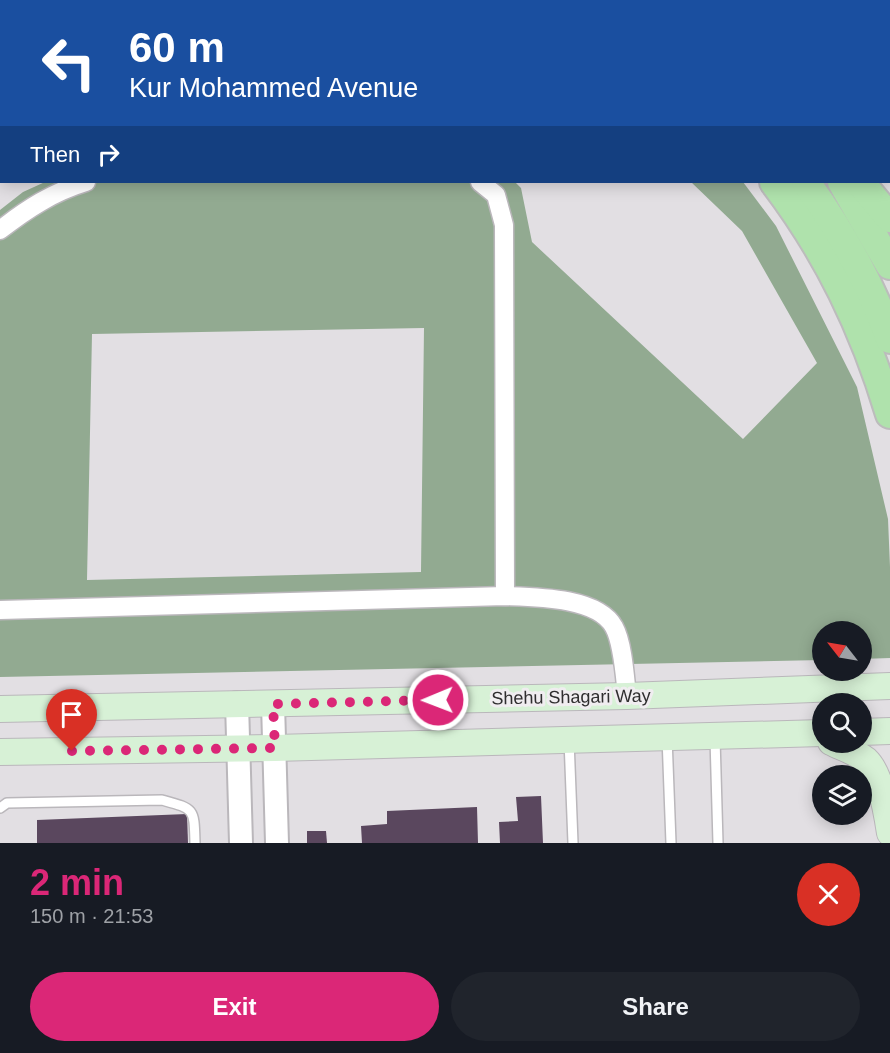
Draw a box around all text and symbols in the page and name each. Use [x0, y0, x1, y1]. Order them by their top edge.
icon: left [30, 24, 108, 102]
text: 60 m [129, 24, 225, 71]
text: Kur Mohammed Avenue [129, 73, 418, 103]
icon: right [92, 138, 125, 171]
text: Then [30, 142, 80, 167]
north arrow [812, 621, 872, 681]
map controls [812, 621, 872, 825]
position arrow [406, 668, 470, 732]
street label: Shehu Shagari Way [491, 686, 651, 708]
pin [46, 689, 97, 751]
button: search [812, 693, 872, 753]
icon: arrive [55, 698, 88, 731]
button: layers [812, 765, 872, 825]
text: 2 min [30, 862, 124, 903]
button: close [797, 863, 860, 926]
text: 150 m · 21:53 [30, 905, 153, 927]
button: Exit [30, 972, 439, 1041]
button: Share [451, 972, 860, 1041]

